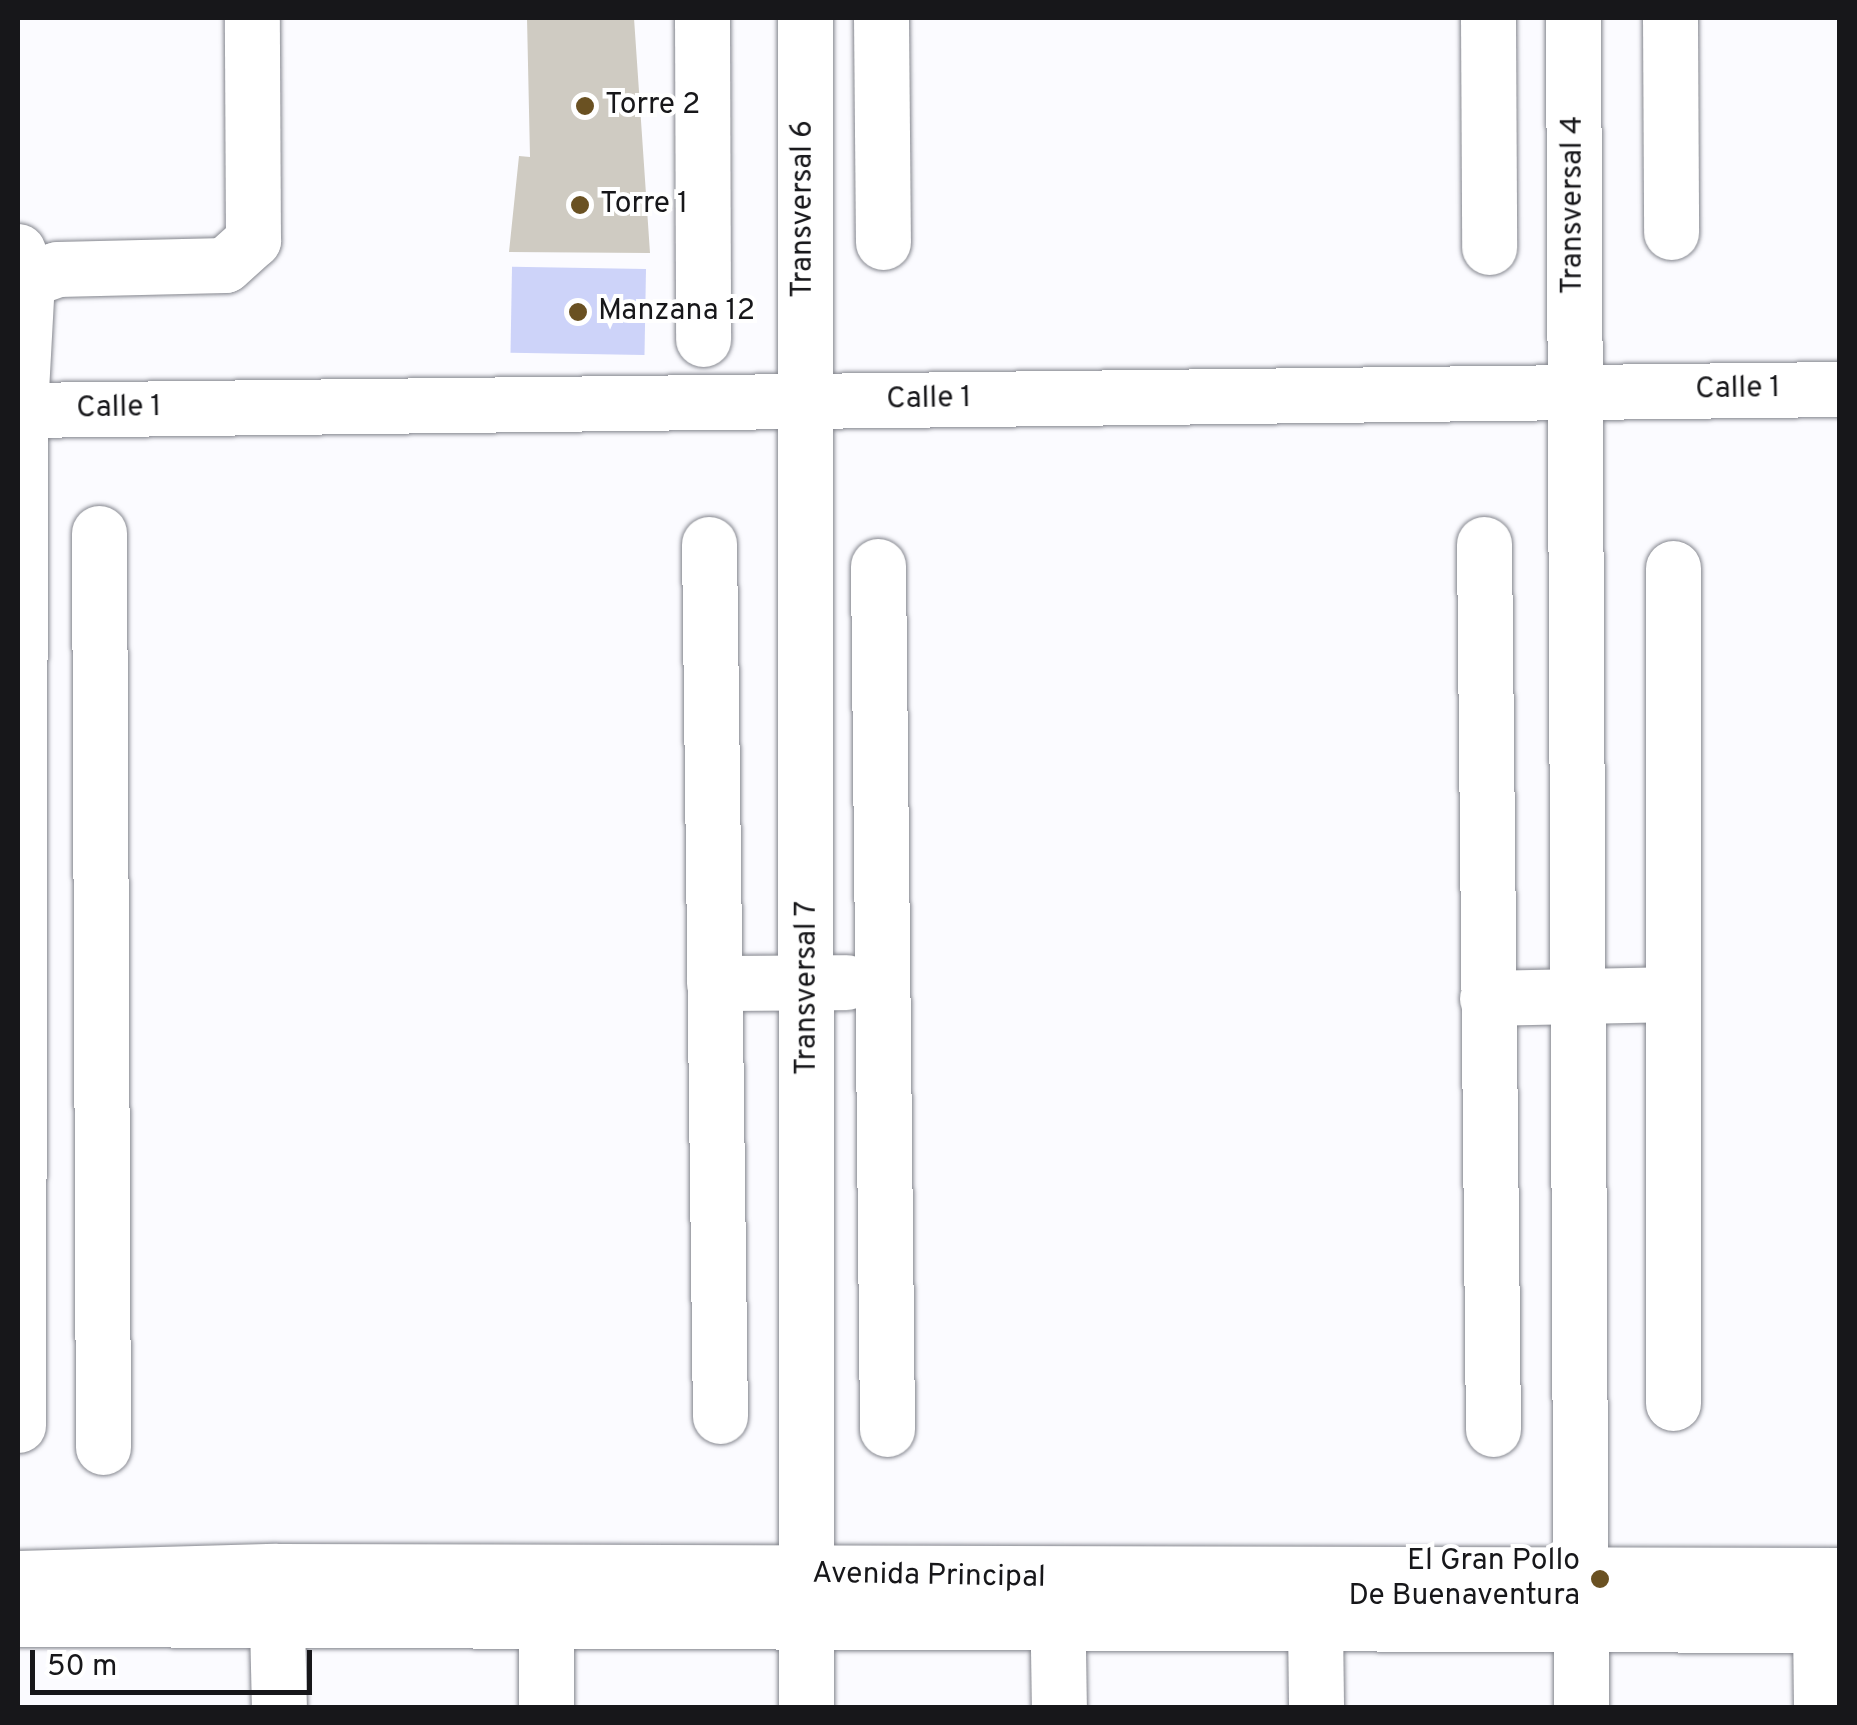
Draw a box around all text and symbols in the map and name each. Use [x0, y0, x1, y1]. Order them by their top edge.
place label: Torre 2 [605, 88, 700, 124]
marker: Torre 2 [574, 95, 596, 117]
street label: Transversal 4 [1556, 116, 1592, 294]
street label: Transversal 6 [786, 120, 822, 298]
place label: Torre 1 [600, 187, 688, 223]
marker: Torre 1 [569, 194, 591, 216]
place label: Manzana 12 [598, 294, 755, 330]
marker: Manzana 12 [567, 301, 589, 323]
street label: Calle 1 [1695, 371, 1781, 409]
street label: Calle 1 [886, 381, 972, 419]
street label: Calle 1 [76, 390, 162, 428]
street label: Transversal 7 [790, 900, 826, 1076]
place label: El Gran Pollo De Buenaventura [1348, 1544, 1580, 1614]
street label: Avenida Principal [812, 1557, 1046, 1597]
marker: El Gran Pollo De Buenaventura [1589, 1568, 1611, 1590]
scale bar [35, 1630, 318, 1692]
text: 50 m [47, 1649, 117, 1686]

